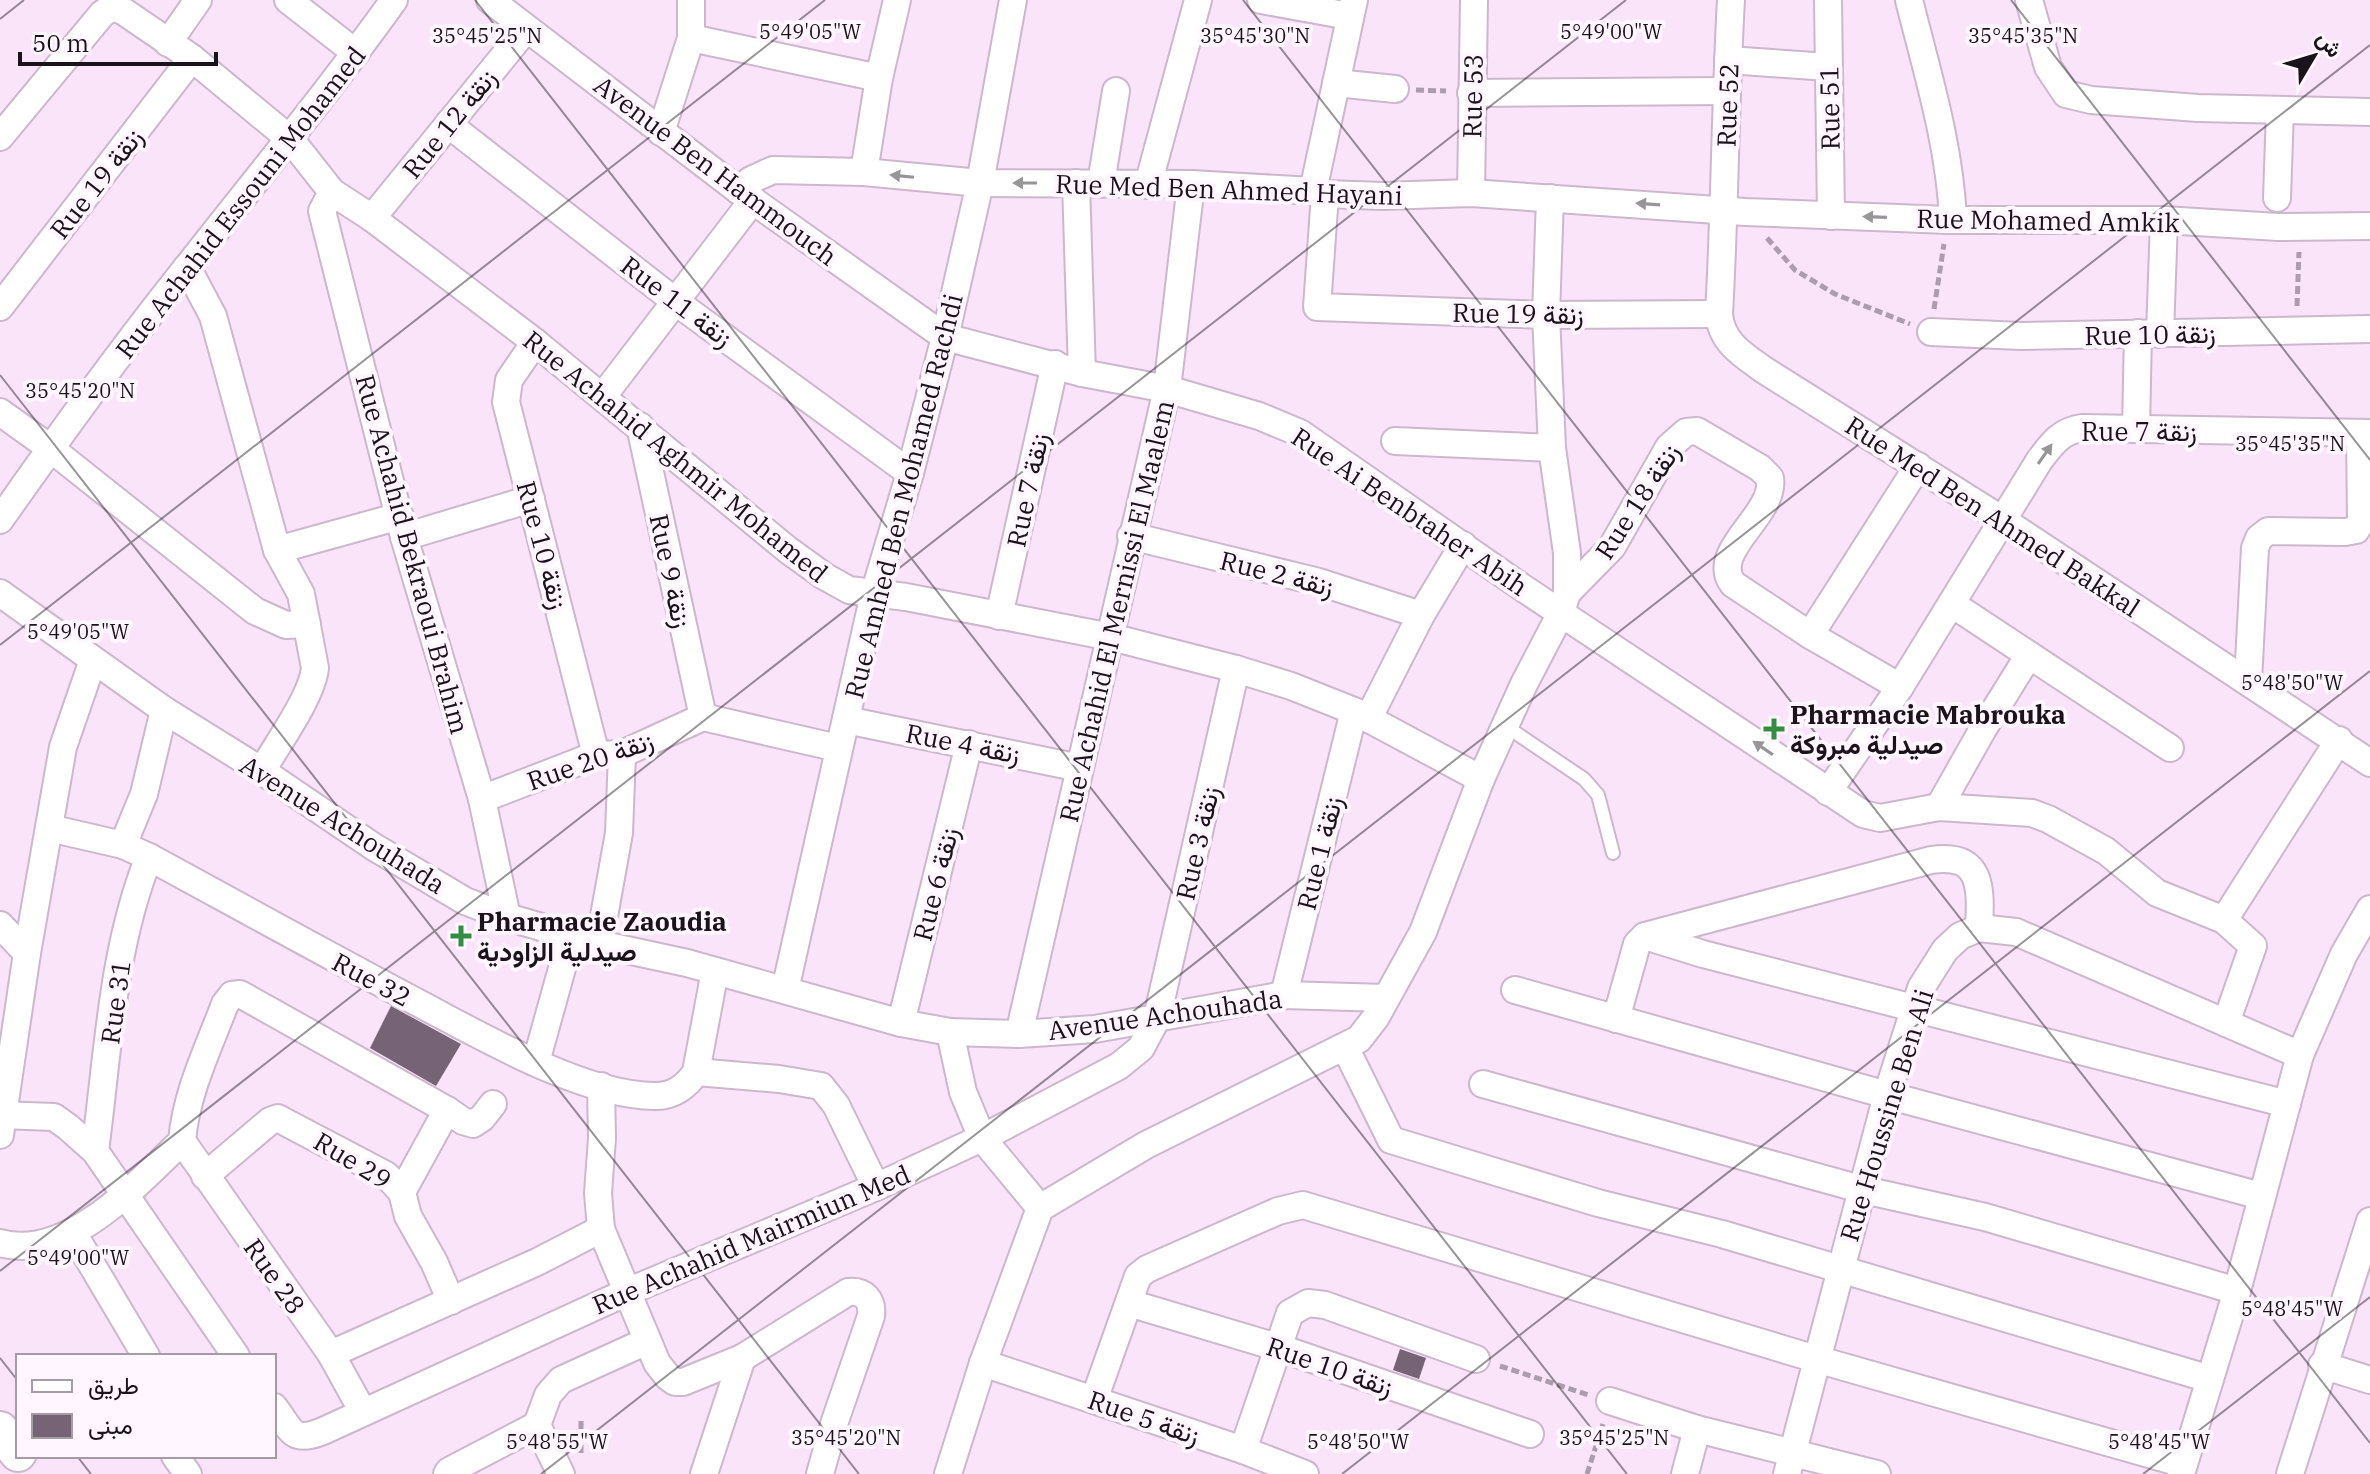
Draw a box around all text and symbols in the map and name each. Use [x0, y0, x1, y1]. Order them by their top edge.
scale bar [20, 16, 216, 66]
north arrow [2274, 16, 2354, 96]
text: 5°49'05"W [759, 18, 861, 45]
text: 5°49'00"W [1560, 18, 1662, 45]
text: 35°45'25"N [432, 22, 542, 49]
text: 35°45'30"N [1200, 22, 1310, 49]
text: 35°45'35"N [1968, 22, 2078, 49]
text: ش [2311, 24, 2350, 63]
text: 50 m [32, 27, 89, 59]
street label: Rue Achahid Essouni Mohamed [107, 39, 373, 365]
street label: Rue 53 [1454, 53, 1490, 139]
street label: Rue 12 زنقة [394, 61, 504, 185]
street label: Rue 52 [1709, 62, 1745, 148]
street label: Rue 51 [1811, 65, 1847, 151]
street label: Avenue Ben Hammouch [588, 67, 844, 273]
street label: Rue 19 زنقة [42, 121, 150, 245]
street label: Rue Med Ben Ahmed Hayani [1055, 166, 1403, 212]
one-way arrow [890, 170, 915, 183]
one-way arrow [1012, 177, 1037, 189]
one-way arrow [1635, 198, 1660, 211]
street label: Rue Mohamed Amkik [1916, 201, 2180, 239]
one-way arrow [1862, 211, 1887, 224]
street label: Rue 11 زنقة [614, 248, 740, 354]
street label: Rue Amhed Ben Mohamed Rachdi [836, 290, 970, 702]
street label: Rue 19 زنقة [1452, 295, 1584, 331]
street label: Rue 10 زنقة [2084, 316, 2216, 352]
street label: Rue Achahid Aghmir Mohamed [517, 322, 835, 590]
street label: Rue Achahid Bekraoui Brahim [349, 371, 477, 737]
text: 35°45'20"N [25, 377, 135, 404]
street label: Rue Achahid El Mernissi El Maalem [1051, 397, 1181, 825]
street label: Rue Med Ben Ahmed Bakkal [1839, 408, 2147, 624]
street label: Rue 7 زنقة [2081, 414, 2197, 448]
street label: Rue Ai Benbtaher Abih [1285, 419, 1535, 603]
street label: Rue 7 زنقة [998, 430, 1056, 550]
text: 35°45'35"N [2235, 430, 2345, 457]
street label: Rue 18 زنقة [1587, 437, 1687, 565]
one-way arrow [2037, 443, 2052, 464]
street label: Rue 10 زنقة [510, 477, 576, 613]
street label: Rue 9 زنقة [642, 511, 700, 631]
street label: Rue 2 زنقة [1217, 542, 1337, 604]
text: 5°49'05"W [27, 618, 129, 645]
text: 5°48'50"W [2241, 669, 2343, 696]
place label: Pharmacie Mabrouka صيدلية مبروكة [1790, 697, 2066, 761]
street label: Rue 4 زنقة [903, 715, 1023, 771]
marker: Pharmacie Mabrouka صيدلية مبروكة [1765, 720, 1783, 738]
street label: Rue 20 زنقة [522, 723, 658, 797]
one-way arrow [1753, 741, 1774, 756]
street label: Avenue Achouhada [234, 747, 452, 901]
street label: Rue 3 زنقة [1167, 783, 1227, 903]
street label: Rue 1 زنقة [1288, 793, 1350, 913]
street label: Rue 6 زنقة [904, 824, 966, 944]
place label: Pharmacie Zaoudia صيدلية الزاودية [477, 904, 727, 968]
marker: Pharmacie Zaoudia صيدلية الزاودية [452, 927, 470, 945]
street label: Rue 32 [327, 944, 417, 1014]
street label: Rue 31 [92, 958, 138, 1046]
street label: Avenue Achouhada [1046, 981, 1284, 1047]
street label: Rue Houssine Ben Ali [1831, 985, 1941, 1245]
street label: Rue 29 [308, 1124, 398, 1196]
street label: Rue Achahid Mairmiun Med [587, 1157, 915, 1321]
street label: Rue 28 [237, 1232, 313, 1320]
text: 5°49'00"W [27, 1244, 129, 1271]
text: 5°48'45"W [2241, 1295, 2343, 1322]
street label: Rue 10 زنقة [1262, 1329, 1398, 1403]
legend [16, 1354, 276, 1458]
text: طريق [88, 1369, 139, 1401]
street label: Rue 5 زنقة [1084, 1382, 1204, 1452]
text: مبنى [88, 1409, 133, 1441]
text: 35°45'20"N [791, 1424, 901, 1451]
text: 35°45'25"N [1559, 1424, 1669, 1451]
text: 5°48'55"W [506, 1428, 608, 1455]
text: 5°48'50"W [1307, 1428, 1409, 1455]
text: 5°48'45"W [2108, 1428, 2210, 1455]

